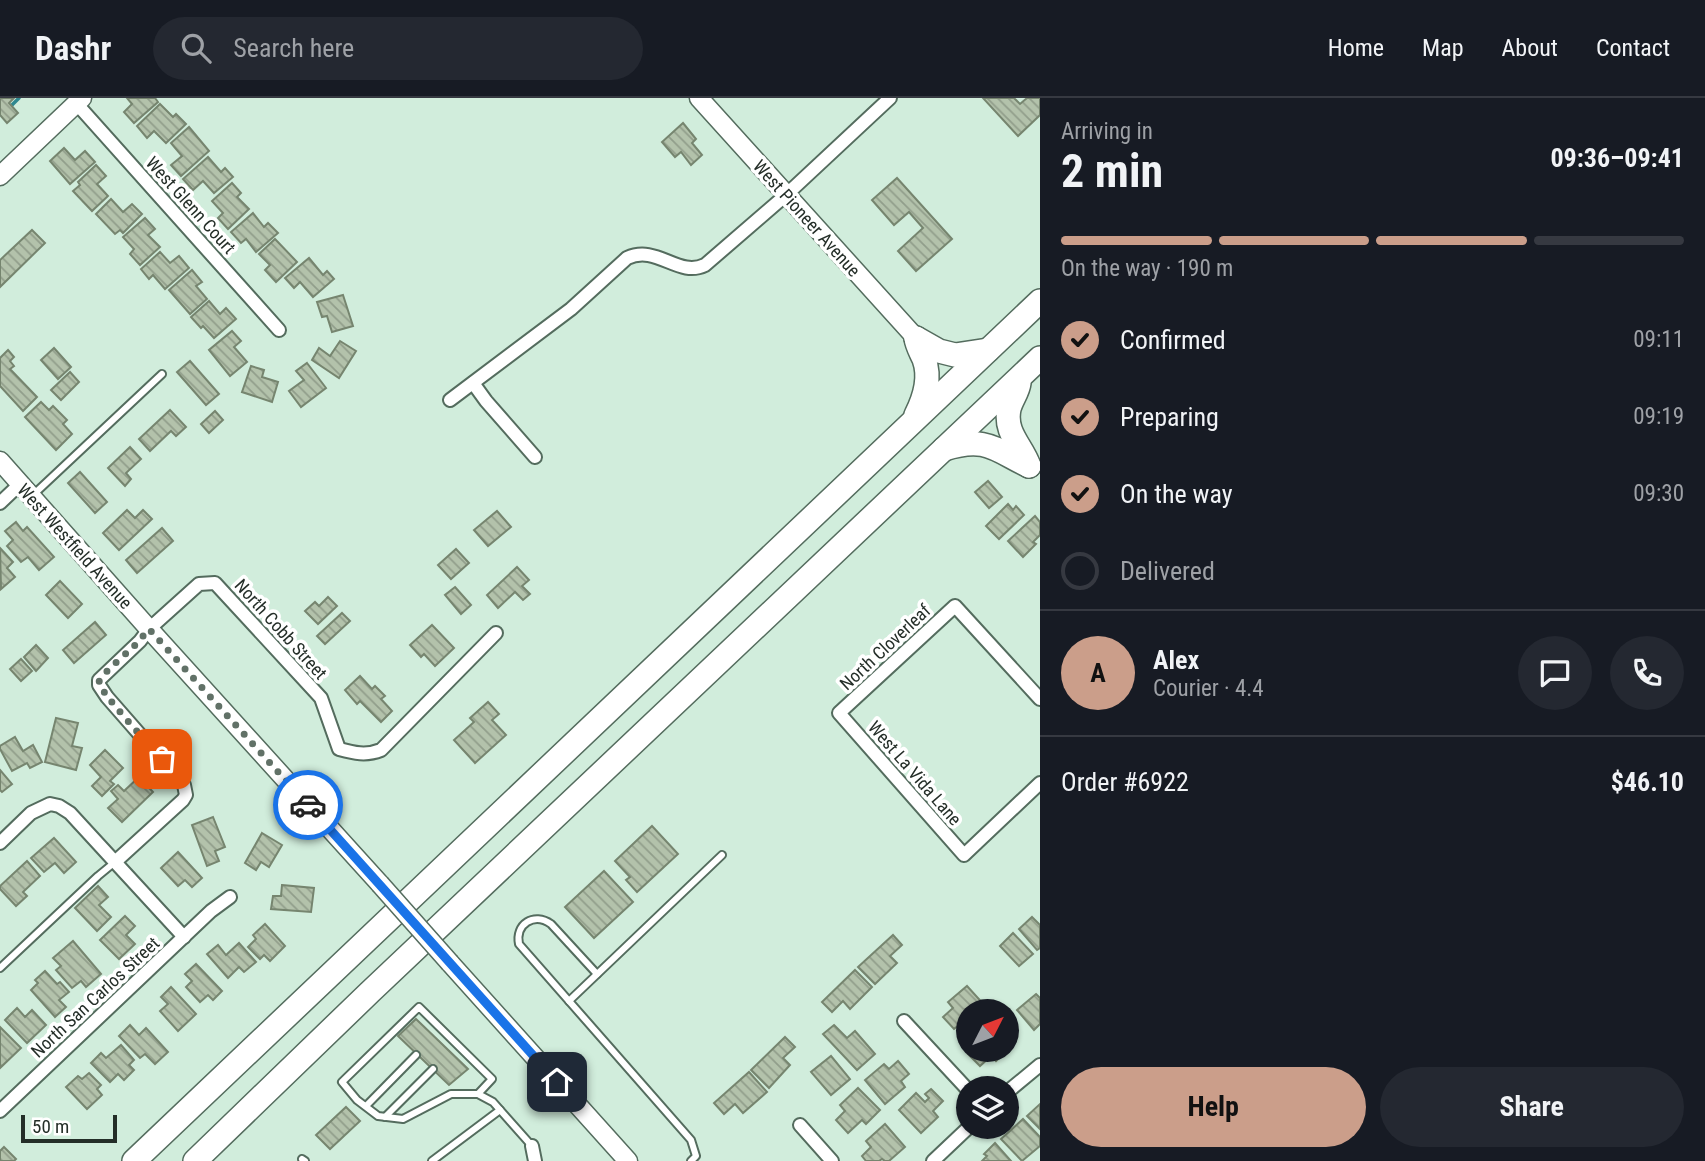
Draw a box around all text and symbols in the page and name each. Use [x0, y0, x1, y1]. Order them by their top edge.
search box [153, 17, 643, 80]
text: Dashr [35, 29, 111, 68]
icon: search [177, 29, 215, 67]
text: Search here [233, 33, 354, 63]
text: Home [1328, 34, 1384, 62]
text: Map [1422, 34, 1464, 62]
text: About [1502, 34, 1558, 62]
text: Contact [1596, 34, 1670, 62]
text: Arriving in [1061, 118, 1153, 145]
text: 09:36–09:41 [1550, 143, 1684, 173]
text: 2 min [1061, 144, 1163, 198]
street label: West Glenn Court [142, 152, 240, 258]
street label: West Pioneer Avenue [749, 155, 865, 281]
text: On the way · 190 m [1061, 255, 1233, 282]
icon: check [1061, 321, 1099, 359]
text: Confirmed [1120, 325, 1226, 355]
text: 09:11 [1633, 326, 1684, 353]
icon: check [1061, 398, 1099, 436]
text: Preparing [1120, 402, 1219, 432]
text: 09:19 [1633, 403, 1684, 430]
icon: check [1061, 475, 1099, 513]
street label: West Westfield Avenue [13, 479, 137, 613]
text: On the way [1120, 479, 1233, 509]
text: 09:30 [1633, 480, 1684, 507]
text: Delivered [1120, 556, 1215, 586]
street label: North Cobb Street [231, 575, 331, 683]
street label: North Cloverleaf [835, 600, 935, 694]
button: chat [1518, 636, 1592, 710]
button: phone [1610, 636, 1684, 710]
text: Alex [1153, 645, 1199, 675]
text: A [1090, 658, 1106, 688]
text: Courier · 4.4 [1153, 675, 1264, 702]
street label: West La Vida Lane [864, 717, 966, 829]
pin [132, 729, 192, 789]
icon: bag [143, 740, 181, 778]
text: Order #6922 [1061, 767, 1189, 797]
text: $46.10 [1611, 767, 1684, 797]
courier [273, 770, 343, 840]
icon: car [289, 786, 327, 824]
street label: North San Carlos Street [27, 932, 163, 1062]
north arrow [956, 999, 1018, 1062]
map controls [956, 999, 1019, 1139]
pin [527, 1052, 587, 1112]
icon: home [538, 1063, 576, 1101]
button: Help [1061, 1067, 1366, 1147]
button: Share [1380, 1067, 1684, 1147]
button: layers [956, 1076, 1019, 1139]
scale bar [21, 1112, 117, 1144]
text: 50 m [32, 1115, 69, 1138]

